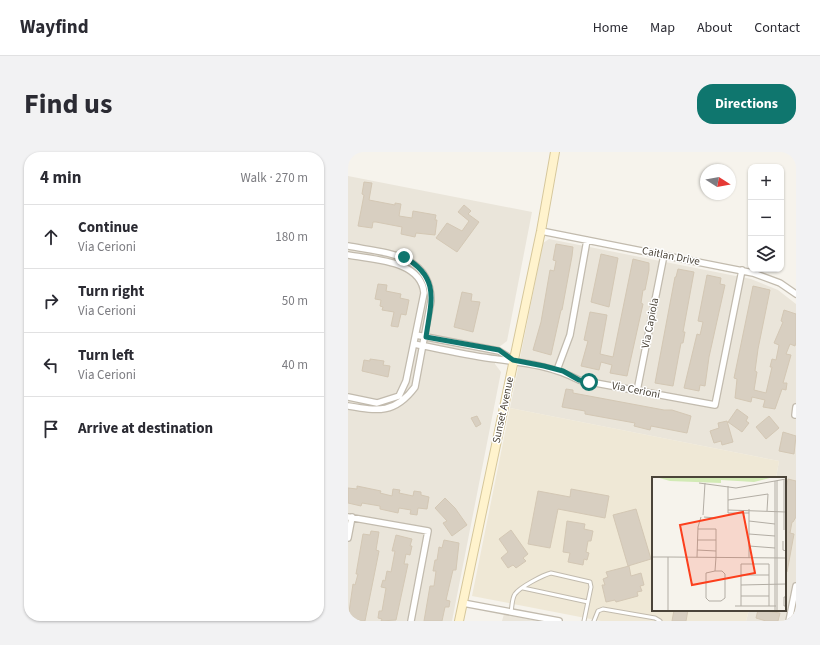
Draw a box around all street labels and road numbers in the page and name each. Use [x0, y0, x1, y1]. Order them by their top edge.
street label: Caitlan Drive [641, 243, 702, 269]
street label: Via Capiola [638, 297, 662, 349]
street label: Sunset Avenue [489, 375, 517, 445]
street label: Via Cerioni [610, 378, 662, 402]

